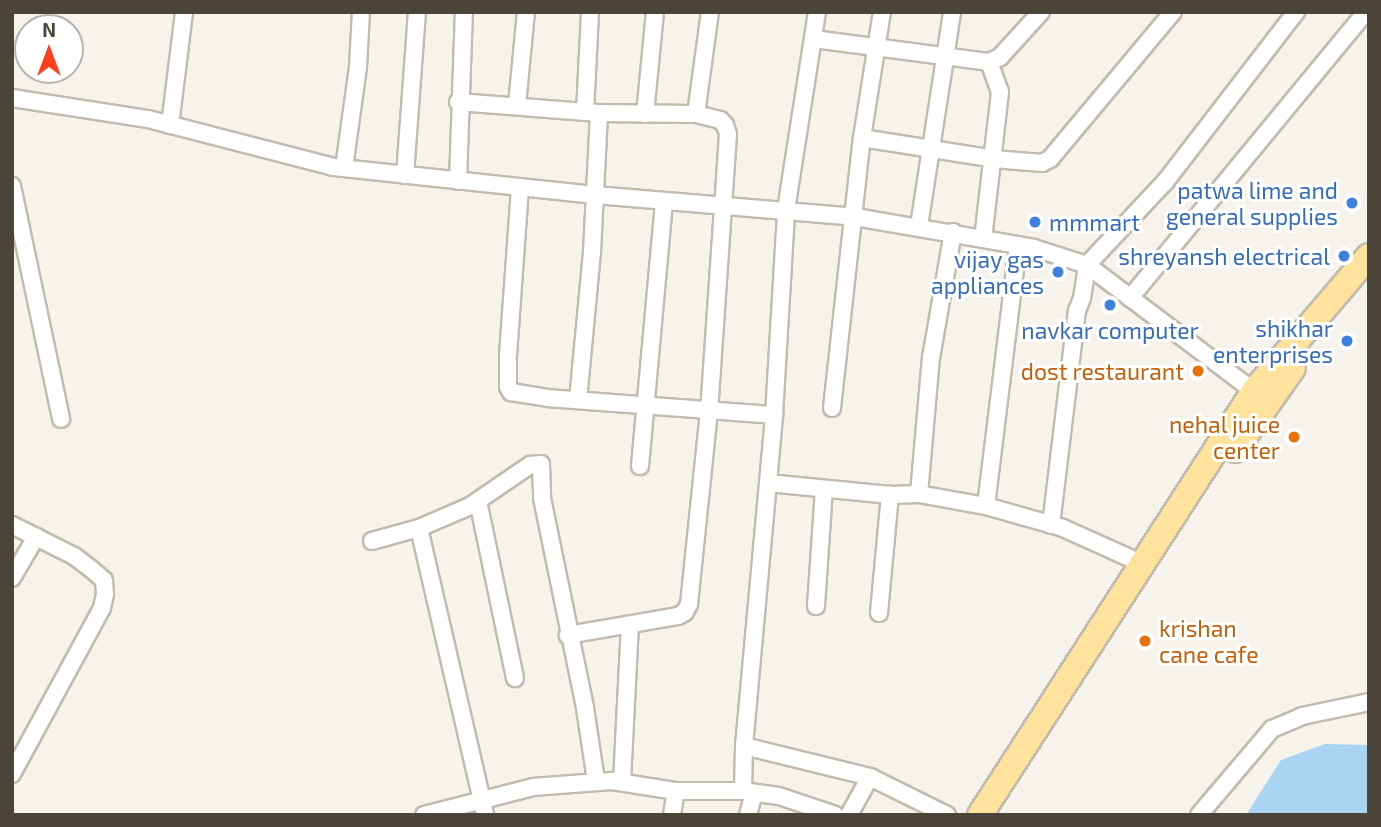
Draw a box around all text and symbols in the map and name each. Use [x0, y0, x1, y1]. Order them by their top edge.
north arrow [14, 14, 84, 84]
text: N [42, 18, 56, 41]
place label: patwa lime and general supplies [1165, 176, 1338, 230]
marker: patwa lime and general supplies [1344, 195, 1360, 211]
place label: mmmart [1049, 208, 1140, 236]
marker: mmmart [1027, 214, 1043, 230]
place label: shreyansh electrical [1118, 242, 1330, 270]
place label: vijay gas appliances [931, 245, 1044, 299]
marker: shreyansh electrical [1336, 248, 1352, 264]
marker: vijay gas appliances [1050, 264, 1066, 280]
marker: navkar computer [1102, 297, 1118, 313]
place label: shikhar enterprises [1213, 314, 1333, 368]
place label: navkar computer [1021, 316, 1199, 344]
marker: shikhar enterprises [1339, 333, 1355, 349]
place label: dost restaurant [1021, 357, 1184, 385]
marker: dost restaurant [1190, 363, 1206, 379]
place label: nehal juice center [1168, 410, 1280, 464]
marker: nehal juice center [1286, 429, 1302, 445]
place label: krishan cane cafe [1159, 614, 1258, 668]
marker: krishan cane cafe [1137, 633, 1153, 649]

